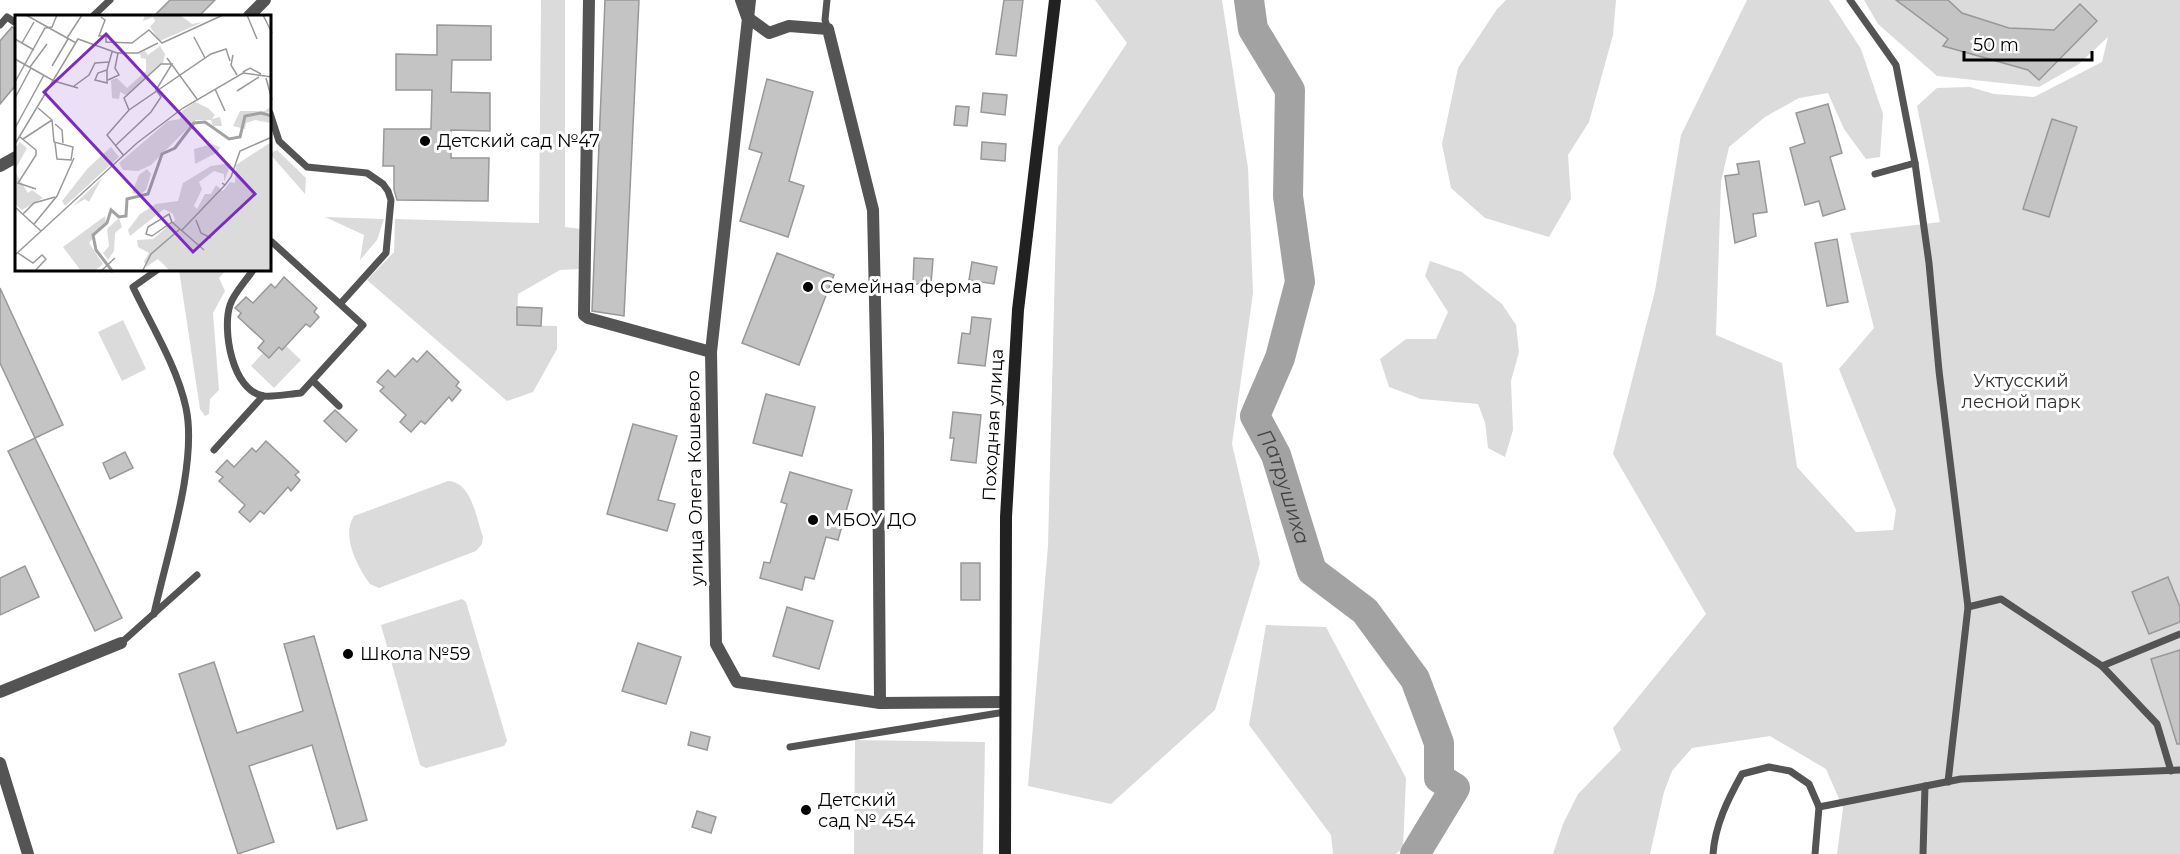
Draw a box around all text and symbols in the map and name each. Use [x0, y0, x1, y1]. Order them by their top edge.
inset map [15, 15, 272, 272]
scale bar [1964, 24, 2092, 62]
text: 50 m [1973, 34, 2019, 56]
place label: Детский сад №47 [437, 130, 600, 152]
marker: Детский сад №47 [418, 134, 432, 148]
place label: Семейная ферма [820, 276, 982, 298]
marker: Семейная ферма [801, 280, 815, 294]
street label: Походная улица [978, 348, 1008, 502]
street label: улица Олега Кошевого [682, 370, 708, 587]
park label: Уктусский лесной парк [1962, 370, 2081, 413]
water label: Патрушиха [1252, 425, 1315, 547]
place label: МБОУ ДО [825, 509, 917, 531]
marker: МБОУ ДО [806, 513, 820, 527]
place label: Школа №59 [360, 643, 471, 665]
marker: Школа №59 [341, 647, 355, 661]
place label: Детский сад № 454 [818, 789, 915, 832]
marker: Детский сад № 454 [799, 803, 813, 817]

